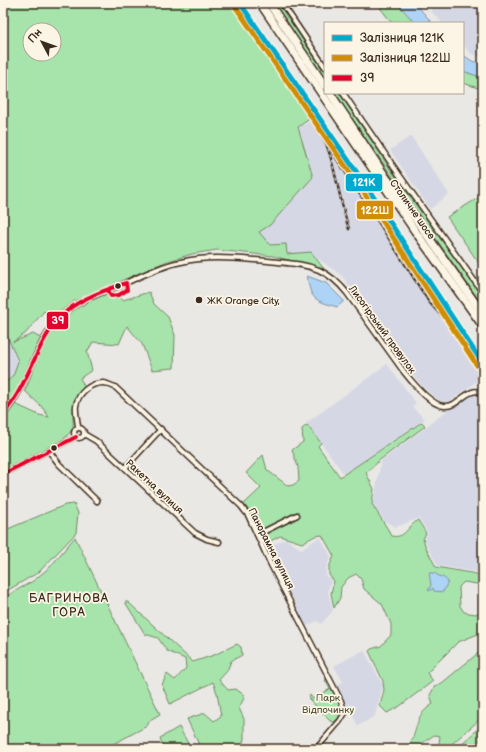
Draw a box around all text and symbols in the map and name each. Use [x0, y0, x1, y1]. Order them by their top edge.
north arrow [22, 22, 62, 62]
legend [324, 22, 464, 94]
text: Пн [25, 26, 45, 46]
text: Залізниця 121К [360, 31, 444, 46]
text: Залізниця 122Ш [360, 51, 451, 66]
text: 39 [360, 71, 374, 86]
line badge: 121К [345, 173, 383, 192]
text: 121К [353, 176, 376, 189]
street label: Столичне шосе [387, 177, 437, 242]
line badge: 122Ш [356, 200, 394, 220]
text: 122Ш [361, 204, 389, 217]
unlabelled marker [113, 281, 123, 291]
street label: Лисогірський провулок [346, 282, 419, 377]
marker: ЖК Orange City, [194, 295, 204, 305]
place label: ЖК Orange City, [207, 295, 280, 307]
line badge: 39 [46, 311, 69, 330]
text: 39 [52, 314, 64, 327]
unlabelled marker [49, 443, 59, 453]
street label: Ракетна вулиця [123, 457, 186, 517]
street label: Панорамна вулиця [246, 506, 297, 591]
district label: БАГРИНОВА ГОРА [29, 591, 109, 620]
park label: Парк Відпочинку [302, 692, 355, 716]

